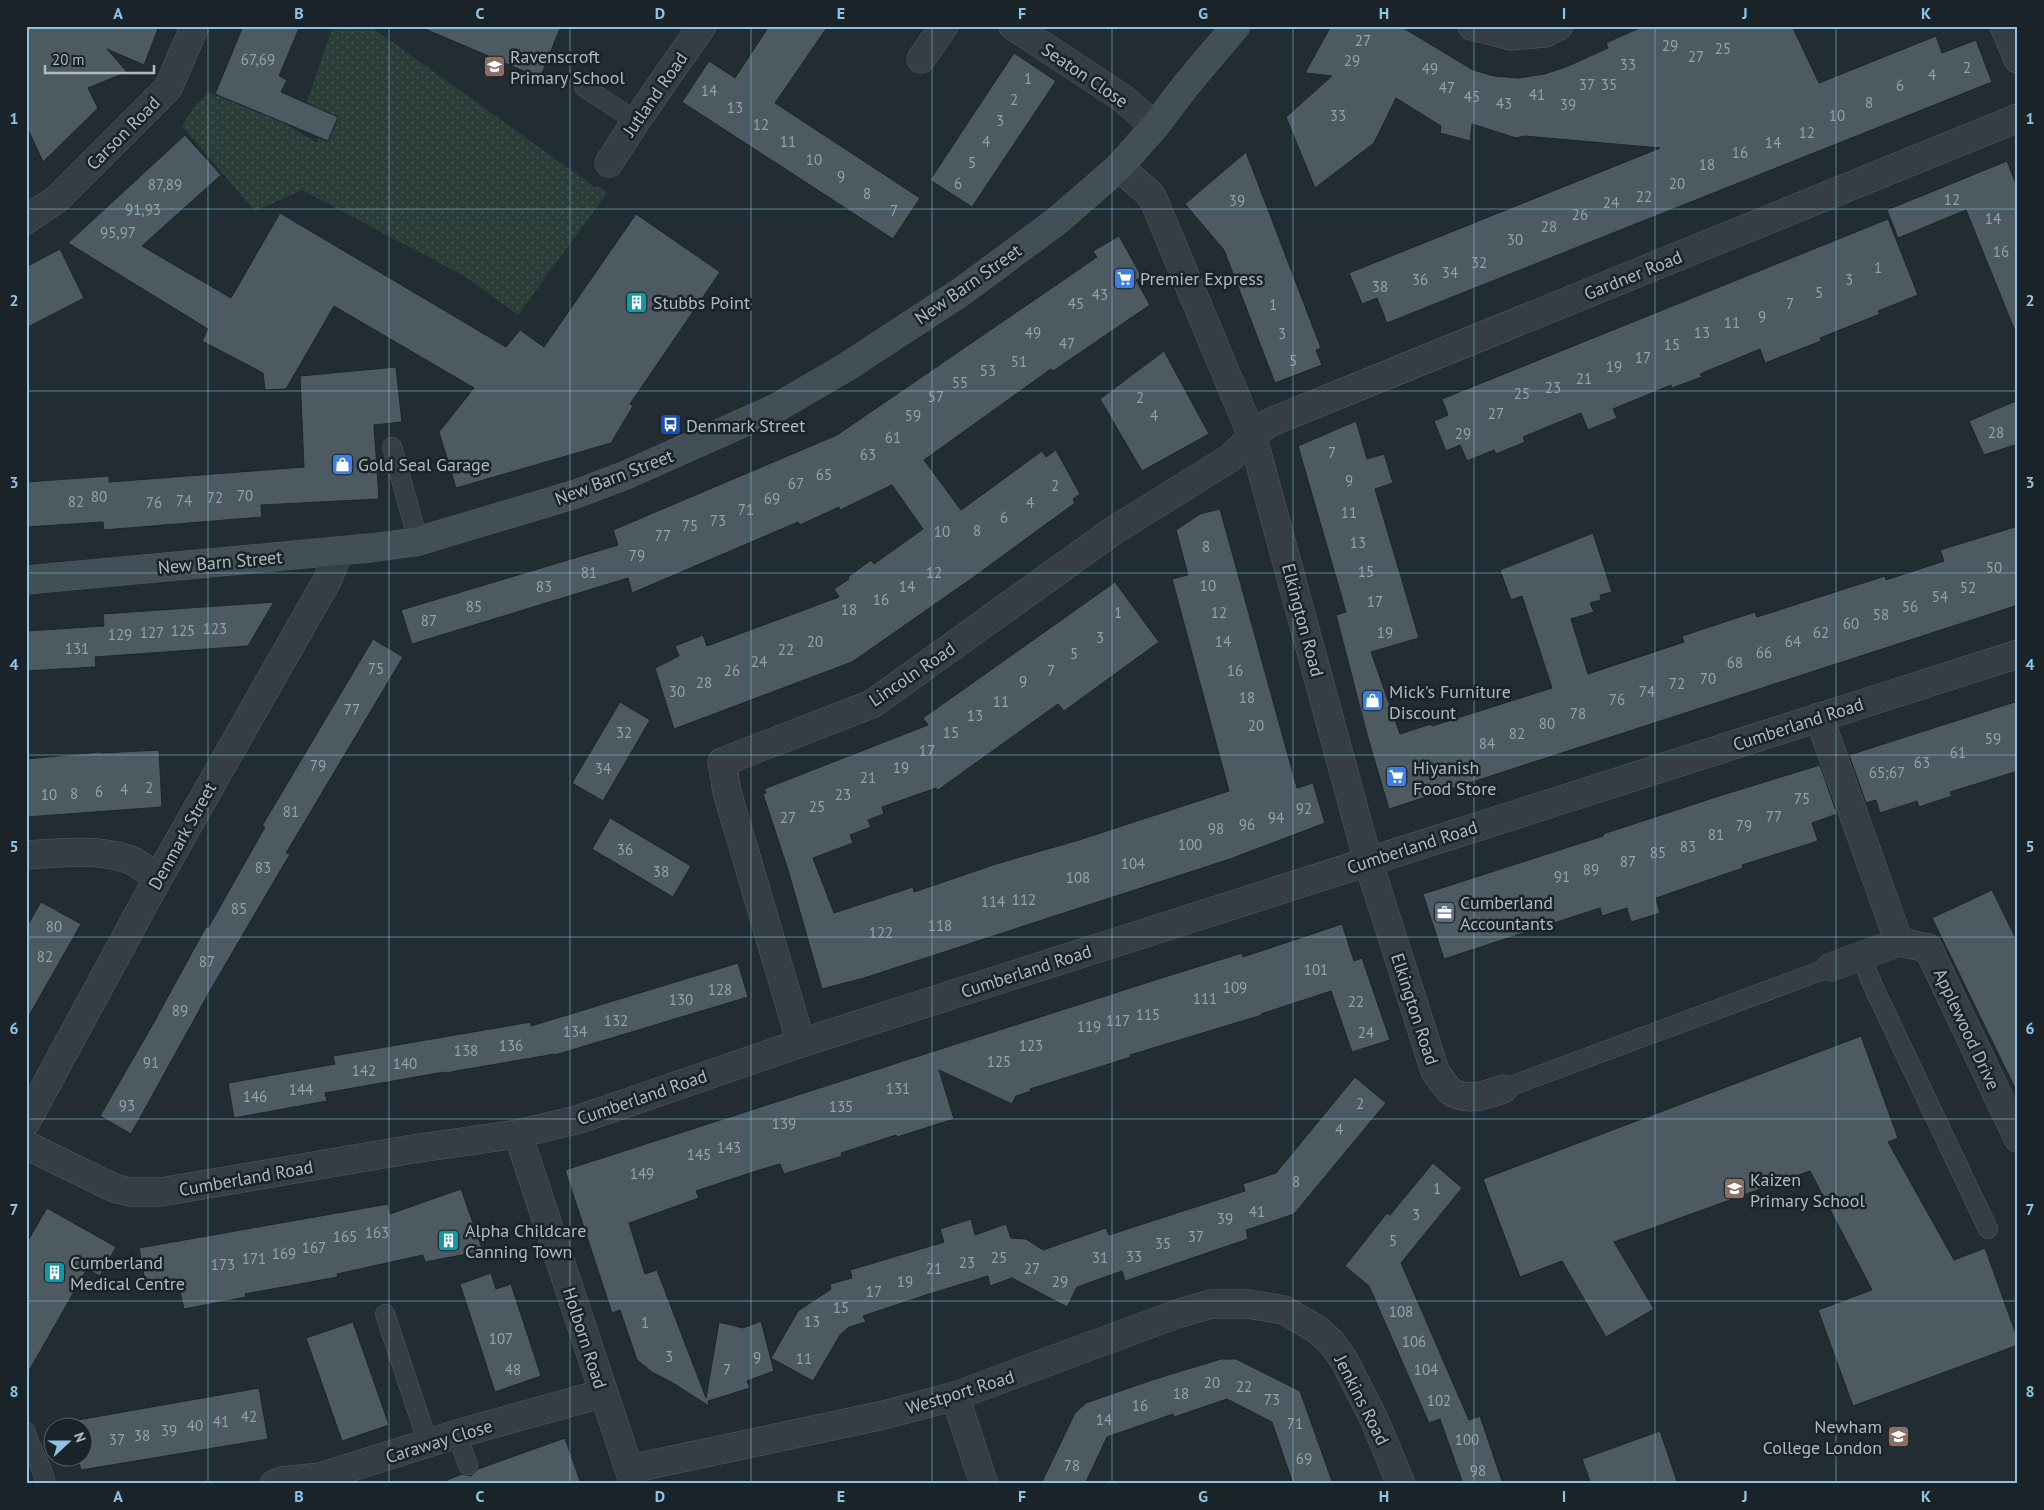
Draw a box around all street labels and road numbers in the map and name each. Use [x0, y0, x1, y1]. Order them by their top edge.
street label: Seaton Close [1037, 38, 1133, 112]
street label: Jutland Road [617, 47, 692, 141]
street label: Carson Road [81, 91, 165, 175]
street label: New Barn Street [910, 239, 1026, 329]
street label: Gardner Road [1581, 245, 1685, 305]
street label: New Barn Street [552, 444, 676, 510]
street label: New Barn Street [157, 545, 283, 579]
street label: Elkington Road [1277, 561, 1329, 679]
street label: Lincoln Road [864, 637, 960, 711]
street label: Cumberland Road [1730, 692, 1866, 756]
street label: Denmark Street [143, 778, 221, 894]
street label: Cumberland Road [1344, 815, 1480, 879]
street label: Cumberland Road [958, 939, 1094, 1003]
street label: Elkington Road [1386, 950, 1444, 1068]
street label: Applewood Drive [1929, 965, 2005, 1093]
street label: Cumberland Road [574, 1064, 710, 1130]
street label: Cumberland Road [177, 1155, 315, 1201]
street label: Holborn Road [558, 1284, 612, 1392]
street label: Jenkins Road [1329, 1350, 1394, 1449]
street label: Westport Road [903, 1365, 1017, 1419]
street label: Caraway Close [383, 1414, 495, 1468]

